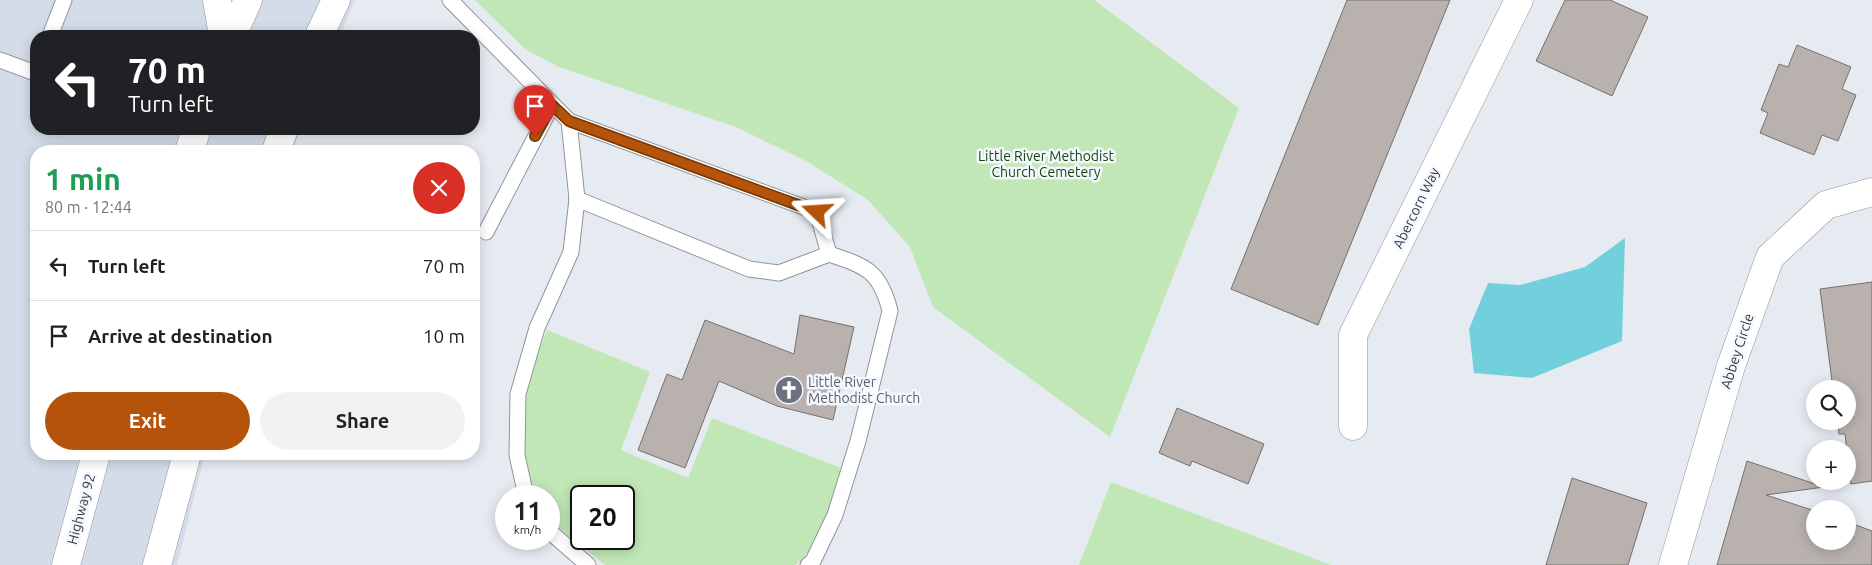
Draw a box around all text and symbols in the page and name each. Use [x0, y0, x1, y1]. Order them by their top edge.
icon: left [45, 50, 110, 115]
text: 70 m [128, 50, 206, 90]
pin [514, 85, 556, 136]
text: Turn left [128, 91, 213, 116]
icon: arrive [521, 92, 549, 120]
park label: Little River Methodist Church Cemetery [978, 148, 1115, 180]
text: 1 min [45, 162, 121, 196]
button: close [413, 162, 465, 214]
street label: Abercorn Way [1390, 165, 1443, 251]
position arrow [790, 185, 842, 237]
text: 80 m · 12:44 [45, 198, 132, 216]
icon: left [45, 252, 73, 280]
text: Turn left [88, 255, 166, 277]
text: 70 m [423, 255, 465, 277]
street label: Abbey Circle [1717, 311, 1757, 391]
icon: arrive [45, 322, 73, 350]
text: Arrive at destination [88, 325, 273, 347]
text: 10 m [423, 325, 465, 347]
place label: Little River Methodist Church [808, 374, 920, 406]
church icon: Little River Methodist Church [774, 375, 804, 405]
map controls [1806, 380, 1856, 550]
button: search [1806, 380, 1856, 430]
button: Exit [45, 392, 250, 450]
button: Share [260, 392, 465, 450]
button: + [1806, 440, 1856, 490]
street label: Highway 92 [64, 472, 98, 546]
speed limit sign: 20 [570, 485, 635, 550]
text: 11 [513, 497, 542, 525]
button: − [1806, 500, 1856, 550]
text: km/h [514, 523, 541, 536]

